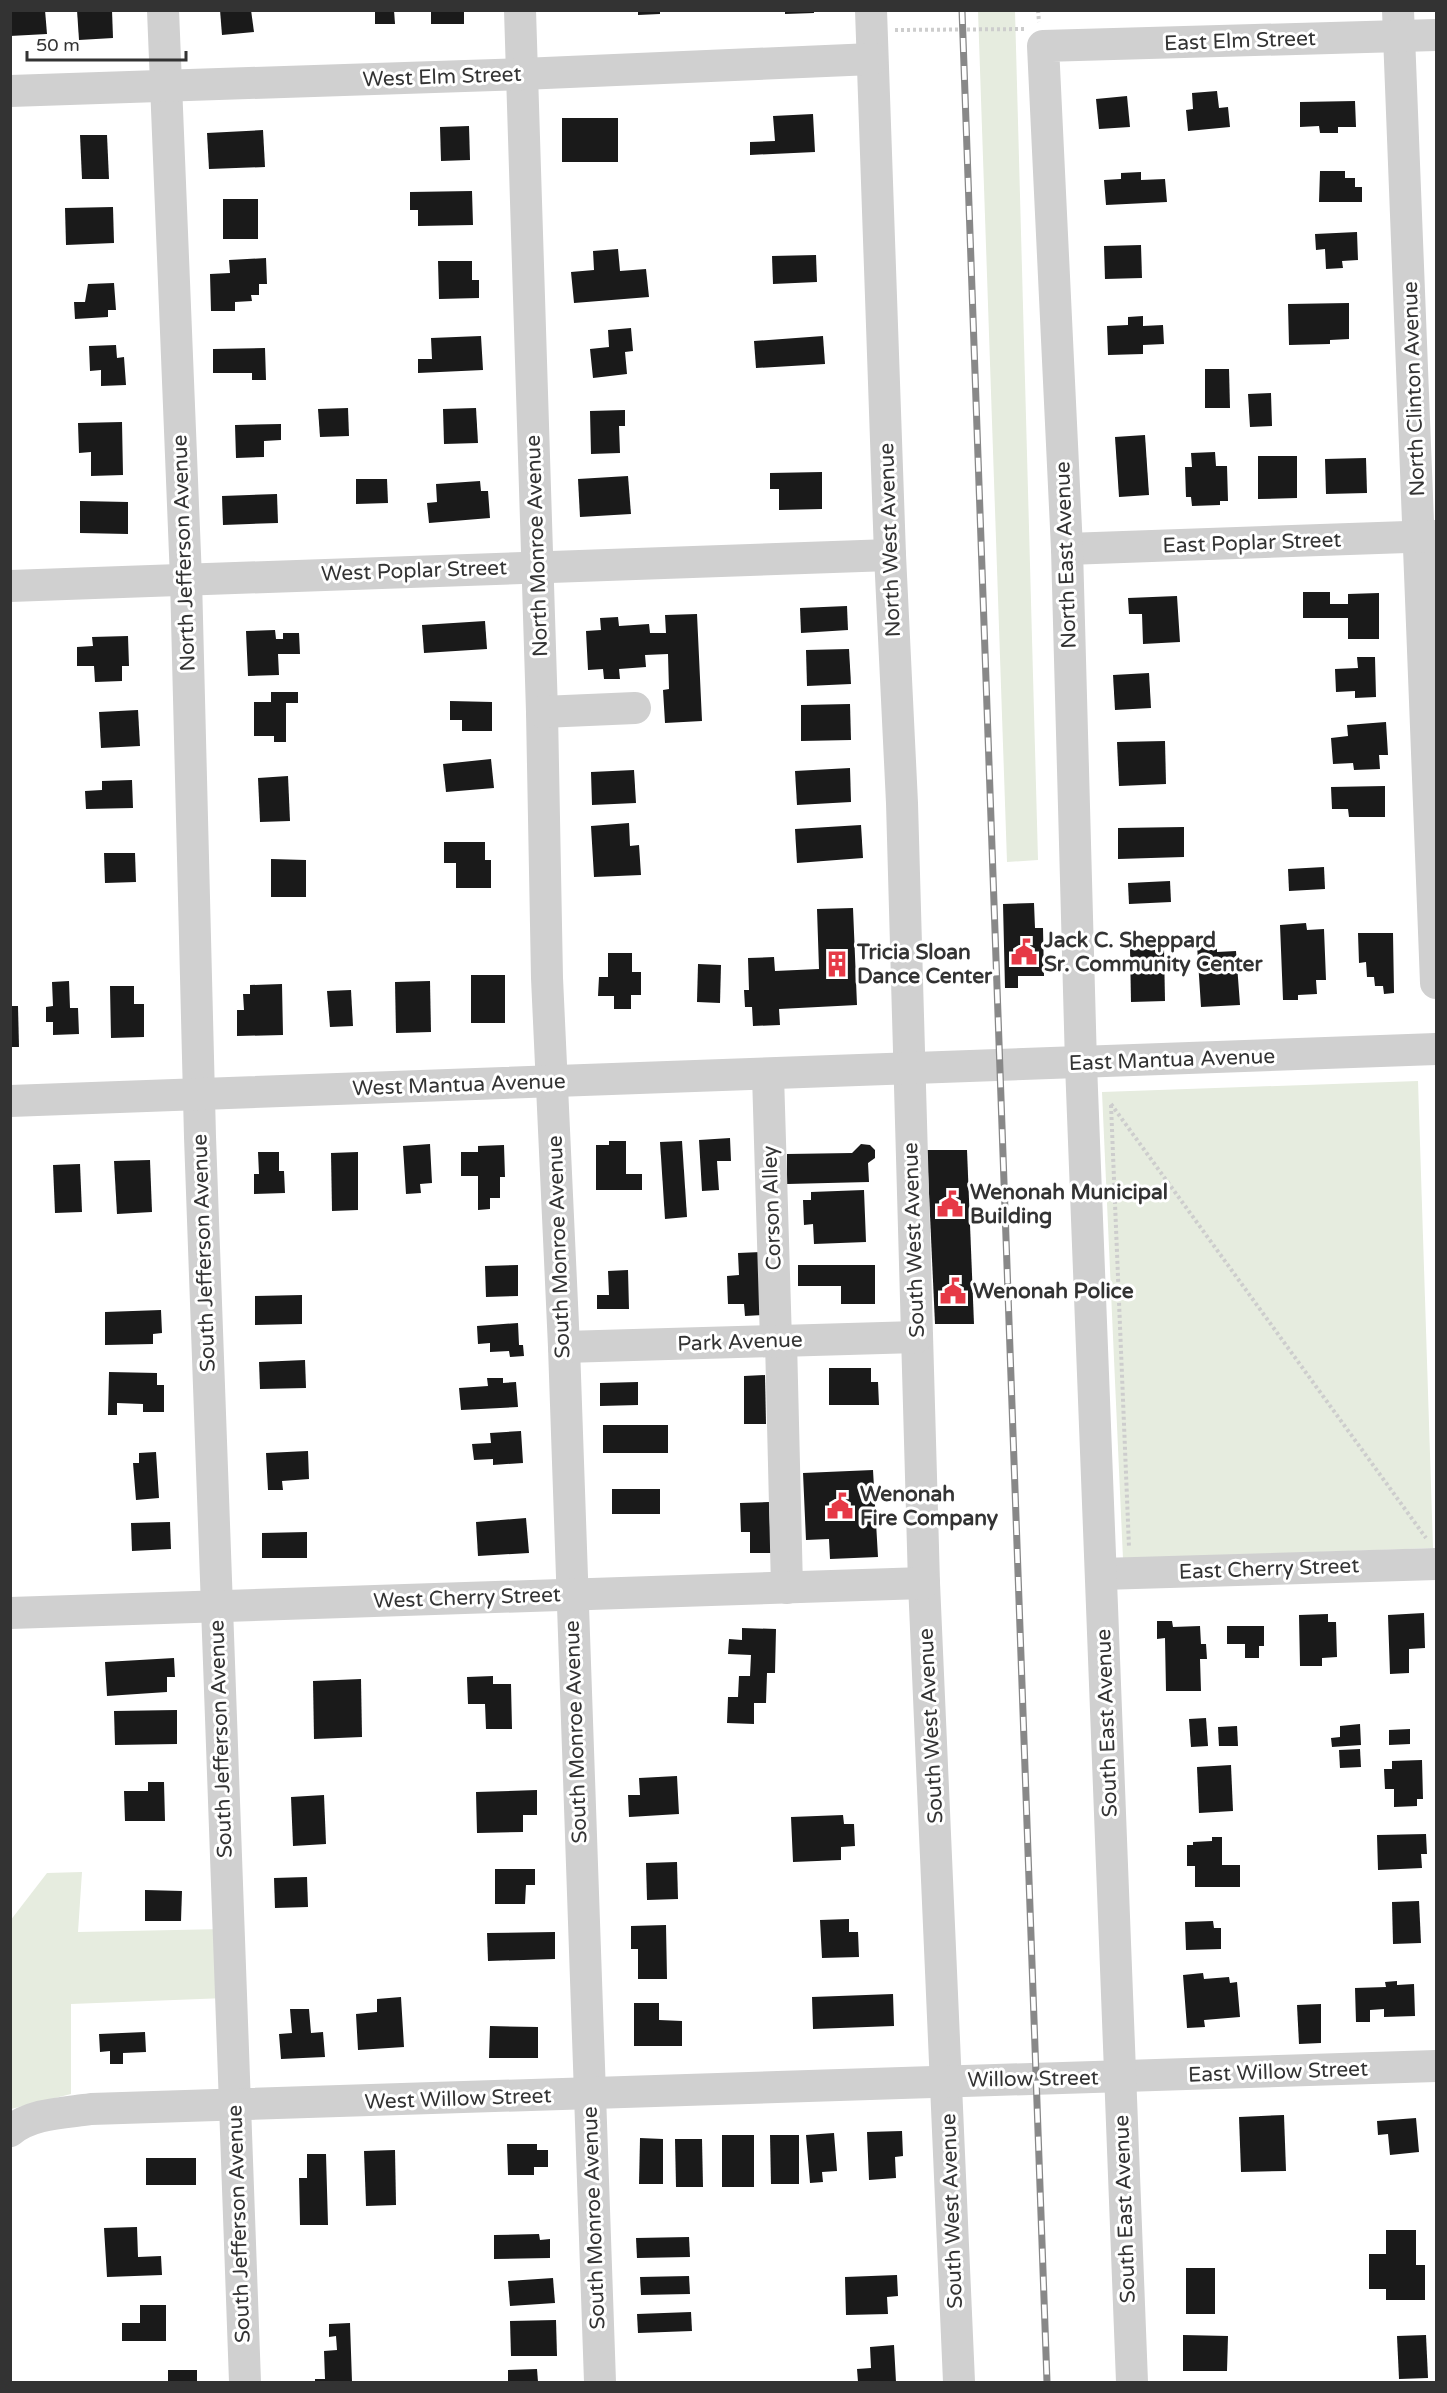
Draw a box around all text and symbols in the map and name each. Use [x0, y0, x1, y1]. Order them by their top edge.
scale bar [27, 24, 186, 62]
street label: East Elm Street [1164, 26, 1316, 56]
text: 50 m [36, 34, 80, 56]
street label: West Elm Street [362, 62, 522, 92]
street label: North Clinton Avenue [1398, 281, 1430, 497]
street label: North Jefferson Avenue [167, 434, 201, 672]
street label: North Monroe Avenue [521, 434, 553, 657]
street label: North West Avenue [874, 442, 906, 638]
street label: North East Avenue [1050, 461, 1082, 649]
street label: East Poplar Street [1162, 527, 1342, 559]
street label: West Poplar Street [321, 555, 507, 587]
place label: Jack C. Sheppard Sr. Community Center [1043, 928, 1264, 977]
public building icon: Jack C. Sheppard Sr. Community Center [1009, 937, 1039, 967]
place label: Tricia Sloan Dance Center [856, 940, 993, 989]
building icon: Tricia Sloan Dance Center [822, 949, 852, 979]
street label: East Mantua Avenue [1068, 1044, 1276, 1076]
street label: West Mantua Avenue [352, 1069, 566, 1101]
street label: South Jefferson Avenue [187, 1133, 221, 1372]
street label: South Monroe Avenue [543, 1135, 575, 1359]
street label: South West Avenue [898, 1142, 930, 1338]
street label: Corson Alley [757, 1145, 787, 1271]
place label: Wenonah Municipal Building [970, 1180, 1168, 1229]
public building icon: Wenonah Municipal Building [935, 1189, 965, 1219]
public building icon: Wenonah Police [938, 1276, 968, 1306]
place label: Wenonah Police [973, 1279, 1134, 1304]
street label: Park Avenue [677, 1327, 803, 1357]
place label: Wenonah Fire Company [860, 1482, 999, 1531]
public building icon: Wenonah Fire Company [825, 1491, 855, 1521]
street label: East Cherry Street [1178, 1553, 1360, 1585]
street label: West Cherry Street [373, 1582, 561, 1614]
street label: South Jefferson Avenue [204, 1619, 238, 1858]
street label: South Monroe Avenue [560, 1620, 592, 1844]
street label: South West Avenue [913, 1628, 949, 1824]
street label: South East Avenue [1091, 1628, 1123, 1818]
street label: East Willow Street [1188, 2056, 1368, 2088]
street label: Willow Street [967, 2065, 1099, 2093]
street label: West Willow Street [364, 2083, 552, 2115]
street label: South Jefferson Avenue [222, 2104, 256, 2343]
street label: South Monroe Avenue [578, 2106, 610, 2330]
street label: South West Avenue [936, 2113, 968, 2309]
street label: South East Avenue [1109, 2114, 1141, 2304]

